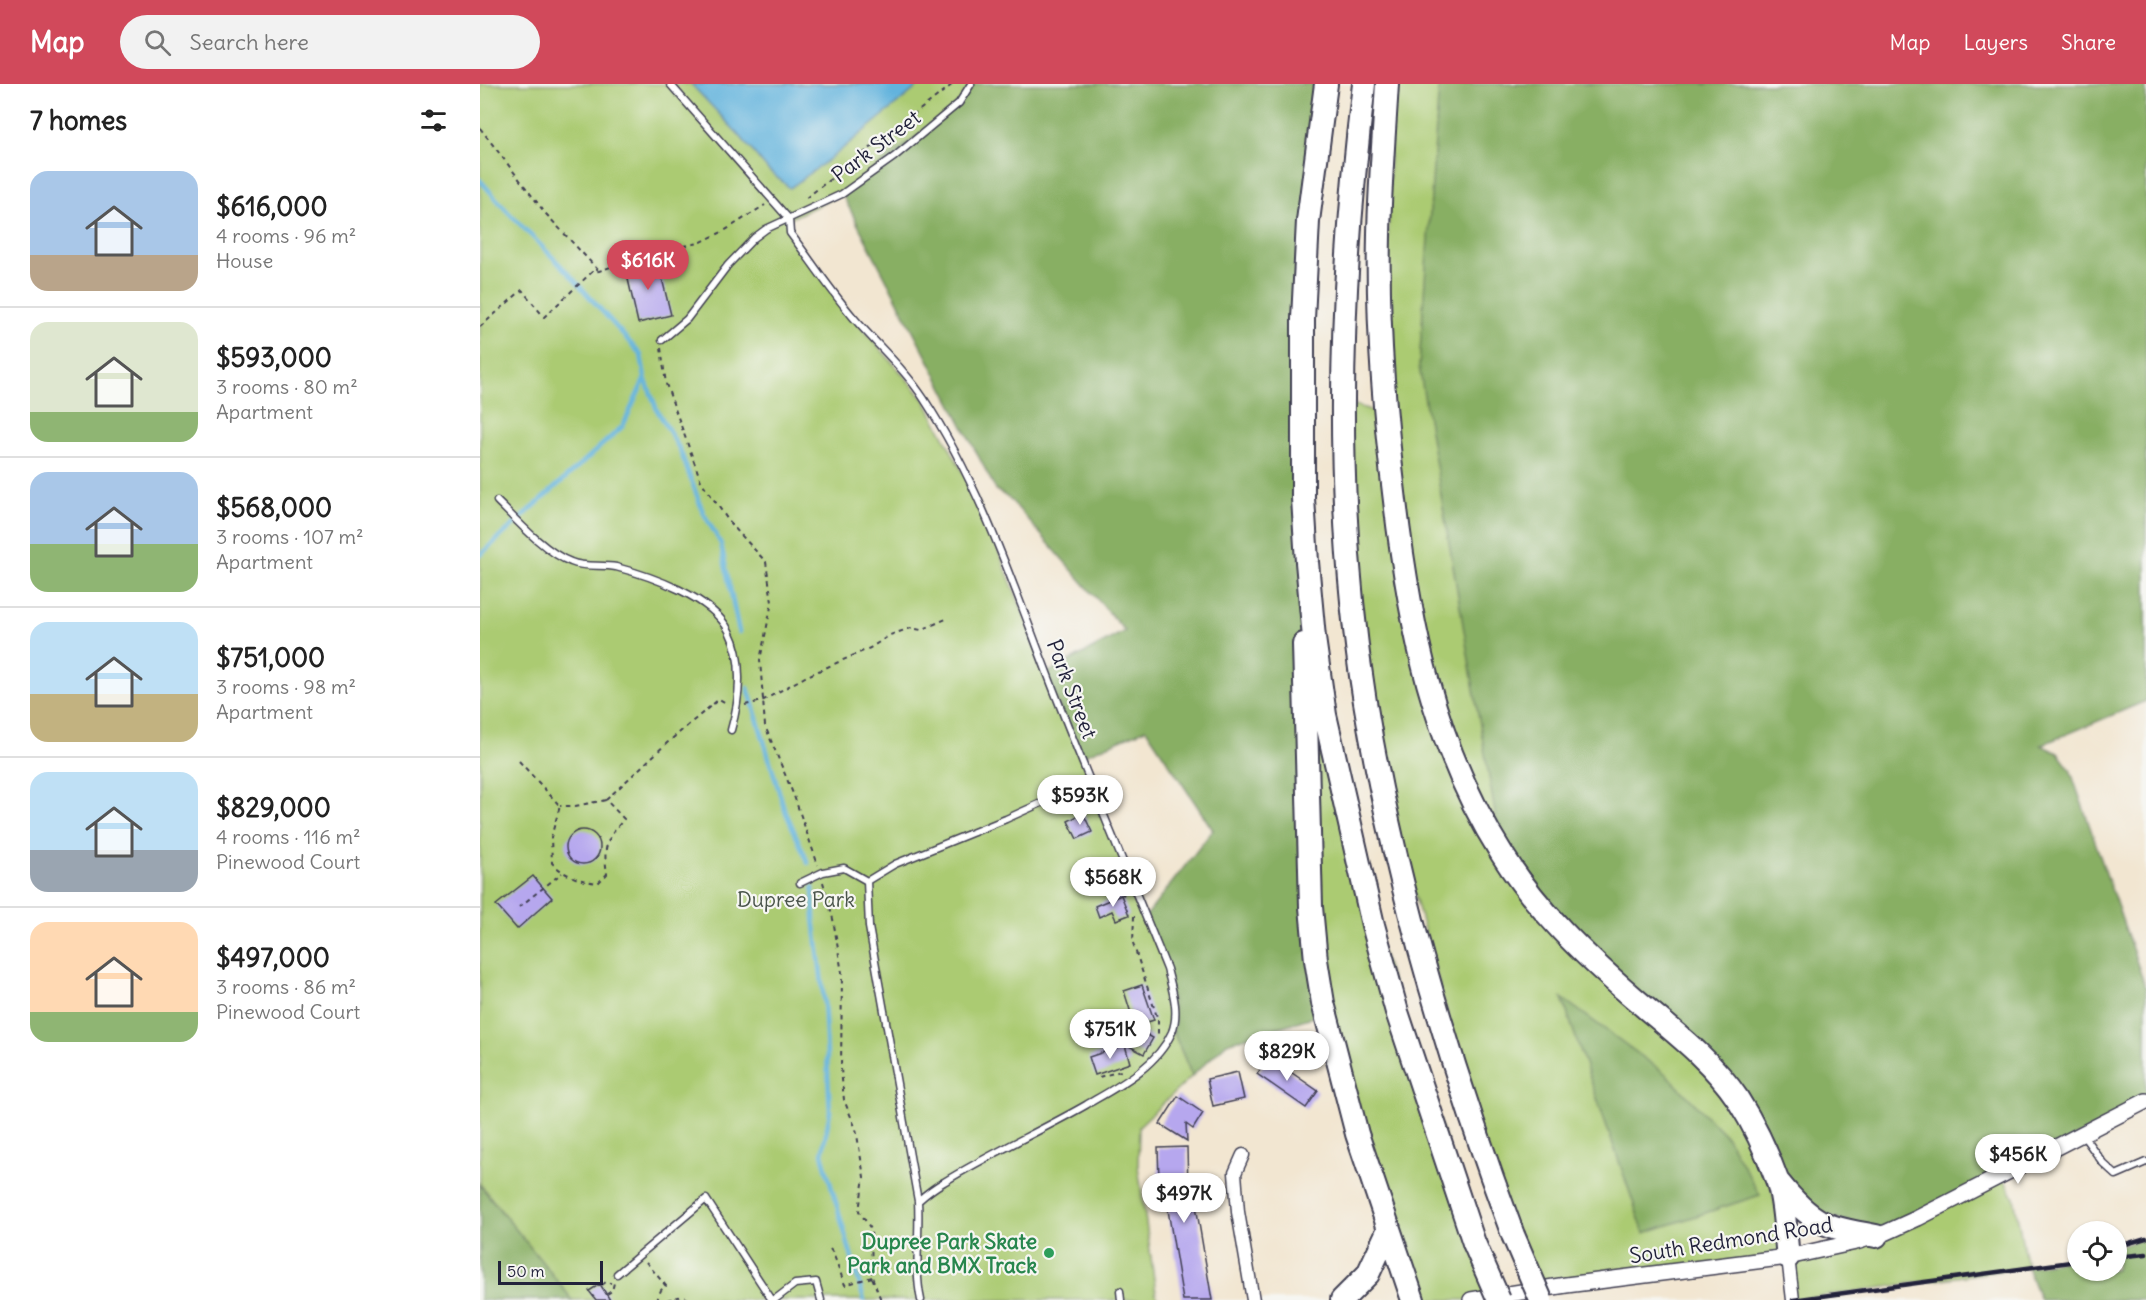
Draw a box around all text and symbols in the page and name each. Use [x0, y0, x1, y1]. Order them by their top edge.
search box [120, 15, 540, 69]
text: Map [30, 24, 84, 60]
icon: search [141, 26, 174, 59]
text: Search here [189, 28, 309, 56]
text: Map [1890, 29, 1930, 56]
text: Layers [1963, 29, 2028, 56]
text: Share [2061, 29, 2116, 56]
text: 7 homes [30, 104, 127, 137]
icon: filters [417, 104, 450, 137]
street label: Park Street [826, 104, 926, 188]
text: $616,000 [216, 190, 328, 223]
icon: home [78, 195, 150, 267]
text: 4 rooms · 96 m² [216, 223, 356, 248]
pin: $616K [606, 240, 690, 291]
text: $616K [621, 247, 675, 272]
text: House [216, 248, 273, 273]
text: $593,000 [216, 341, 332, 374]
icon: home [78, 346, 150, 418]
text: 3 rooms · 80 m² [216, 374, 358, 399]
text: Apartment [216, 399, 313, 424]
text: $568,000 [216, 491, 332, 524]
icon: home [78, 496, 150, 568]
text: 3 rooms · 107 m² [216, 524, 364, 549]
text: Apartment [216, 549, 313, 574]
street label: Park Street [1041, 635, 1103, 743]
text: $751,000 [216, 641, 325, 674]
icon: home [78, 646, 150, 718]
text: 3 rooms · 98 m² [216, 674, 356, 699]
text: Apartment [216, 699, 313, 724]
pin: $593K [1038, 775, 1122, 826]
text: $593K [1051, 782, 1109, 807]
text: $829,000 [216, 791, 331, 824]
icon: home [78, 796, 150, 868]
text: 4 rooms · 116 m² [216, 824, 361, 849]
text: Pinewood Court [216, 849, 360, 874]
pin: $568K [1071, 857, 1155, 908]
text: $568K [1084, 864, 1142, 889]
park label: Dupree Park [737, 886, 855, 913]
text: $497,000 [216, 941, 330, 974]
icon: home [78, 946, 150, 1018]
text: 3 rooms · 86 m² [216, 974, 356, 999]
text: Pinewood Court [216, 999, 360, 1024]
pin: $751K [1068, 1009, 1152, 1060]
text: $751K [1084, 1016, 1136, 1041]
pin: $829K [1245, 1031, 1329, 1082]
text: $829K [1258, 1038, 1316, 1063]
pin: $456K [1976, 1134, 2060, 1185]
text: $456K [1989, 1141, 2047, 1166]
pin: $497K [1142, 1173, 1226, 1224]
text: $497K [1156, 1180, 1212, 1205]
street label: South Redmond Road [1627, 1211, 1835, 1269]
map controls [2067, 1221, 2127, 1281]
button: locate [2067, 1221, 2127, 1281]
place label: Dupree Park Skate Park and BMX Track [847, 1228, 1037, 1279]
marker: Dupree Park Skate Park and BMX Track [1042, 1246, 1056, 1260]
scale bar [498, 1258, 603, 1286]
text: 50 m [507, 1261, 545, 1281]

